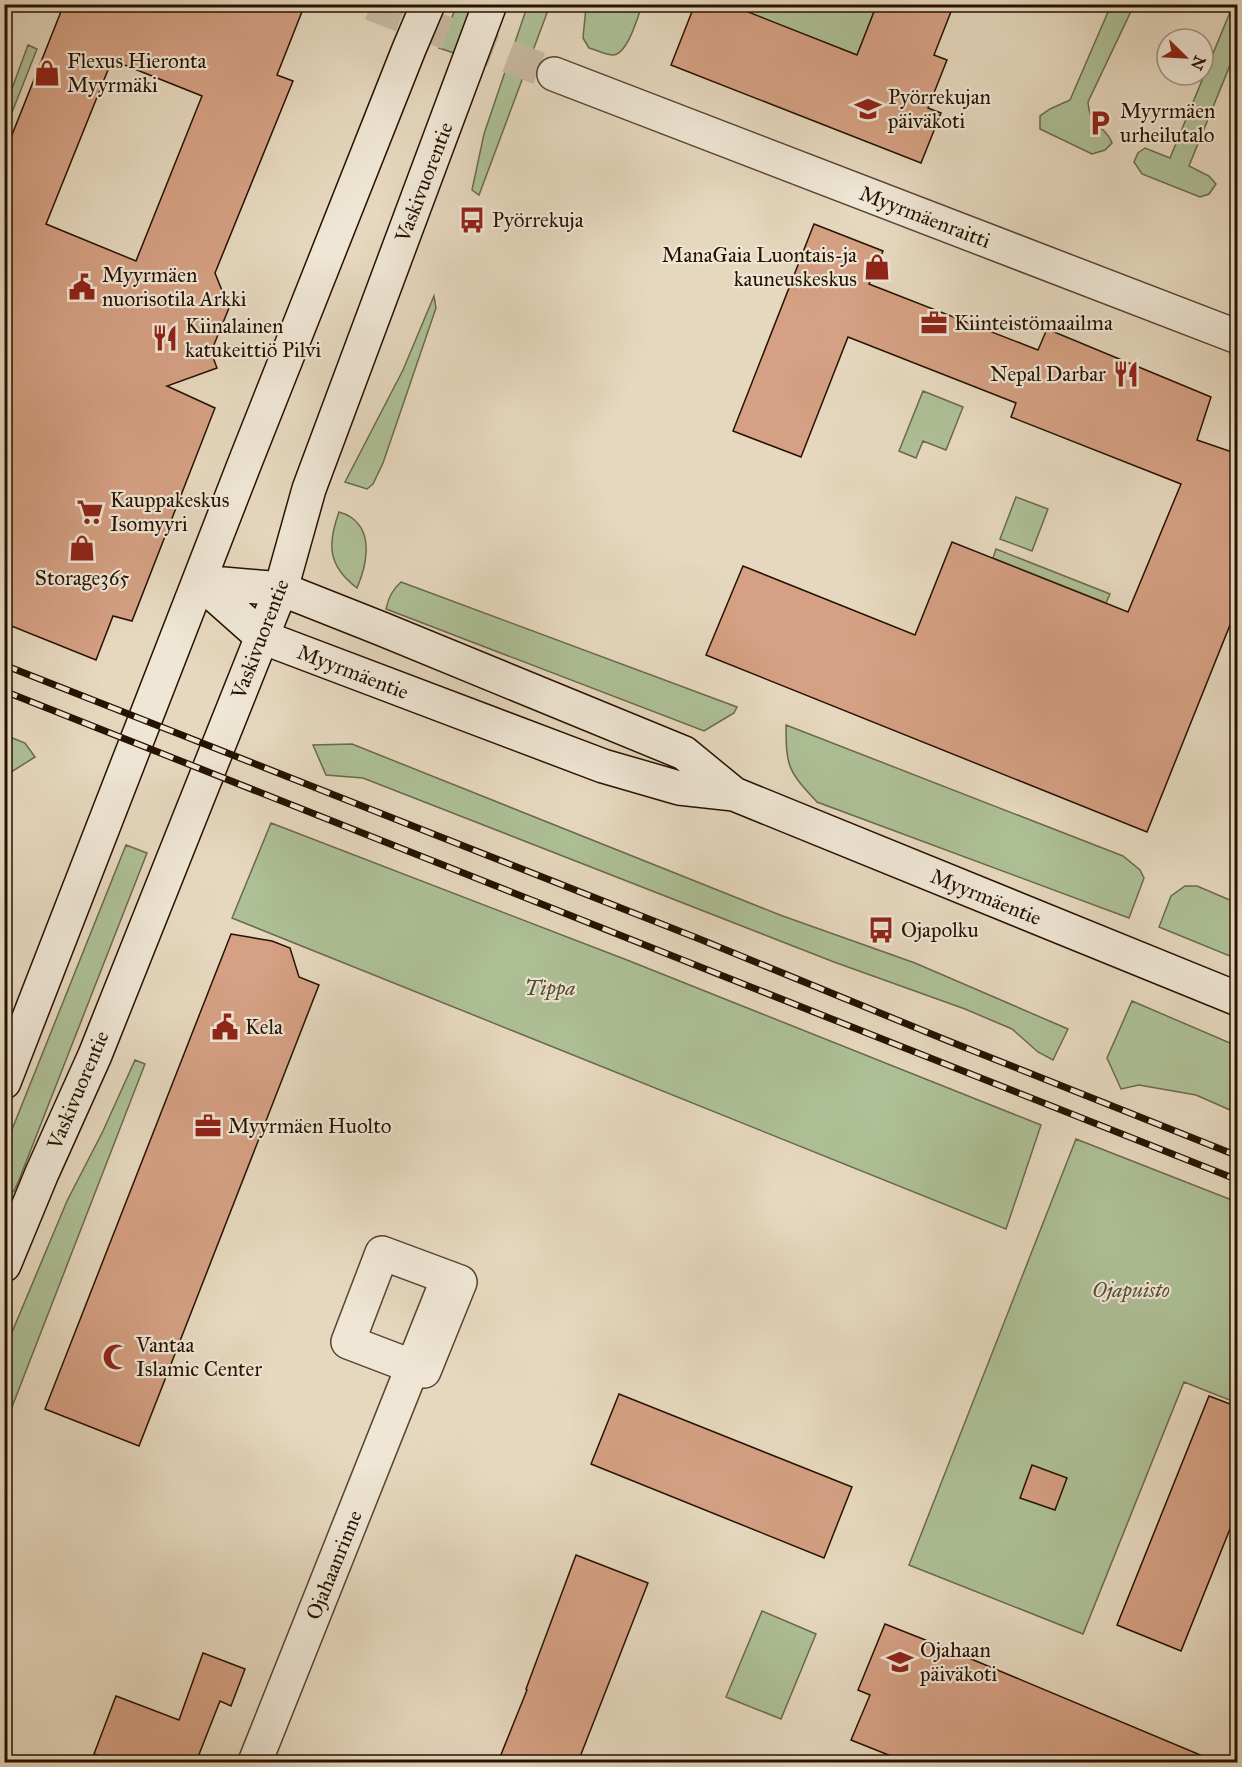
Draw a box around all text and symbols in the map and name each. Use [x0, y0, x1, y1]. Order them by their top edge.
north arrow [1155, 27, 1215, 87]
place label: Flexus Hieronta Myyrmäki [67, 48, 207, 98]
text: N [1187, 53, 1210, 73]
shop icon: Flexus Hieronta Myyrmäki [32, 58, 62, 88]
place label: Pyörrekujan päiväkoti [887, 84, 991, 134]
school or university icon: Pyörrekujan päiväkoti [853, 94, 883, 124]
place label: Myyrmäen urheilutalo [1120, 98, 1215, 148]
parking icon: Myyrmäen urheilutalo [1085, 108, 1115, 138]
street label: Vaskivuorentie [389, 118, 459, 247]
street label: Myyrmäenraitti [856, 180, 994, 254]
bus stop icon: Pyörrekuja [457, 205, 487, 235]
place label: Pyörrekuja [492, 207, 584, 233]
place label: ManaGaia Luontais-ja kauneuskeskus [662, 242, 857, 292]
shop icon: ManaGaia Luontais-ja kauneuskeskus [862, 252, 892, 282]
place label: Myyrmäen nuorisotila Arkki [102, 262, 247, 312]
public building icon: Myyrmäen nuorisotila Arkki [67, 272, 97, 302]
office icon: Kiinteistömaailma [919, 308, 949, 338]
place label: Kiinteistömaailma [954, 310, 1113, 336]
place label: Kiinalainen katukeittiö Pilvi [185, 313, 321, 363]
restaurant icon: Kiinalainen katukeittiö Pilvi [150, 323, 180, 353]
restaurant icon: Nepal Darbar [1111, 359, 1141, 389]
place label: Nepal Darbar [990, 361, 1106, 387]
place label: Kauppakeskus Isomyyri [110, 487, 229, 537]
supermarket icon: Kauppakeskus Isomyyri [75, 497, 105, 527]
shop icon: Storage365 [67, 533, 97, 563]
place label: Storage365 [35, 565, 129, 591]
street label: Vaskivuorentie [225, 575, 295, 704]
street label: Myyrmäentie [294, 639, 413, 705]
street label: Myyrmäentie [927, 863, 1045, 931]
bus stop icon: Ojapolku [866, 915, 896, 945]
place label: Ojapolku [901, 917, 979, 943]
park label: Tippa [525, 975, 575, 1001]
public building icon: Kela [210, 1012, 240, 1042]
place label: Kela [245, 1014, 283, 1040]
street label: Vaskivuorentie [41, 1027, 115, 1154]
office icon: Myyrmäen Huolto [193, 1111, 223, 1141]
place label: Myyrmäen Huolto [228, 1113, 392, 1139]
park label: Ojapuisto [1092, 1277, 1170, 1303]
place label: Vantaa Islamic Center [135, 1332, 262, 1382]
mosque icon: Vantaa Islamic Center [101, 1342, 131, 1372]
street label: Ojahaanrinne [300, 1506, 368, 1624]
place label: Ojahaan päiväkoti [919, 1637, 998, 1687]
school or university icon: Ojahaan päiväkoti [885, 1647, 915, 1677]

